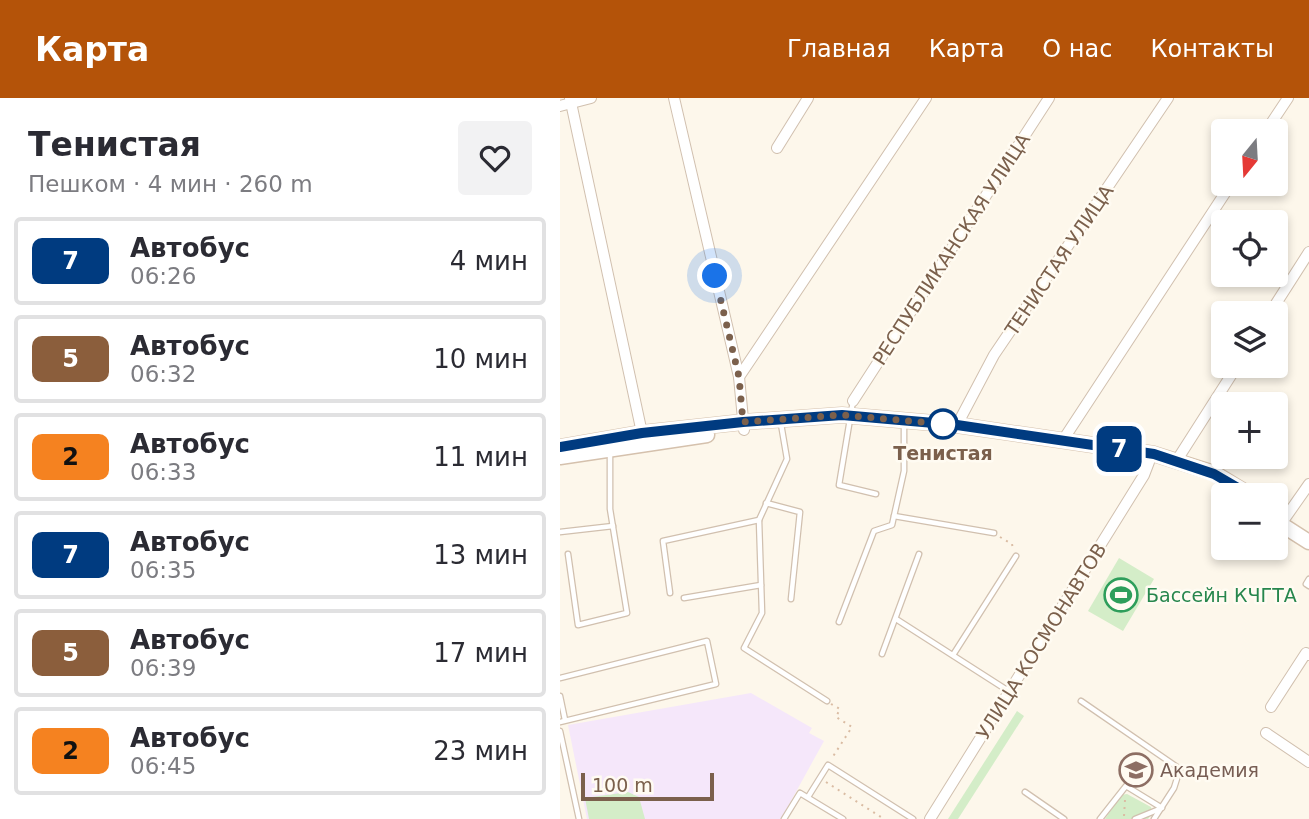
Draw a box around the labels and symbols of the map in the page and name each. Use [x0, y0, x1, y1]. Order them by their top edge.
north arrow [1211, 119, 1288, 196]
street label: РЕСПУБЛИКАНСКАЯ УЛИЦА [868, 129, 1034, 369]
street label: ТЕНИСТАЯ УЛИЦА [1000, 180, 1118, 340]
your location [697, 258, 732, 293]
marker: Тенистая [928, 409, 958, 439]
line badge: 7 [1096, 426, 1142, 472]
place label: Тенистая [893, 442, 993, 464]
street label: УЛИЦА КОСМОНАВТОВ [972, 539, 1110, 743]
sports icon: Бассейн КЧГТА [1102, 576, 1140, 614]
place label: Бассейн КЧГТА [1146, 584, 1297, 606]
school or university icon: Академия [1117, 751, 1155, 789]
place label: Академия [1160, 759, 1259, 781]
scale bar [581, 770, 714, 802]

